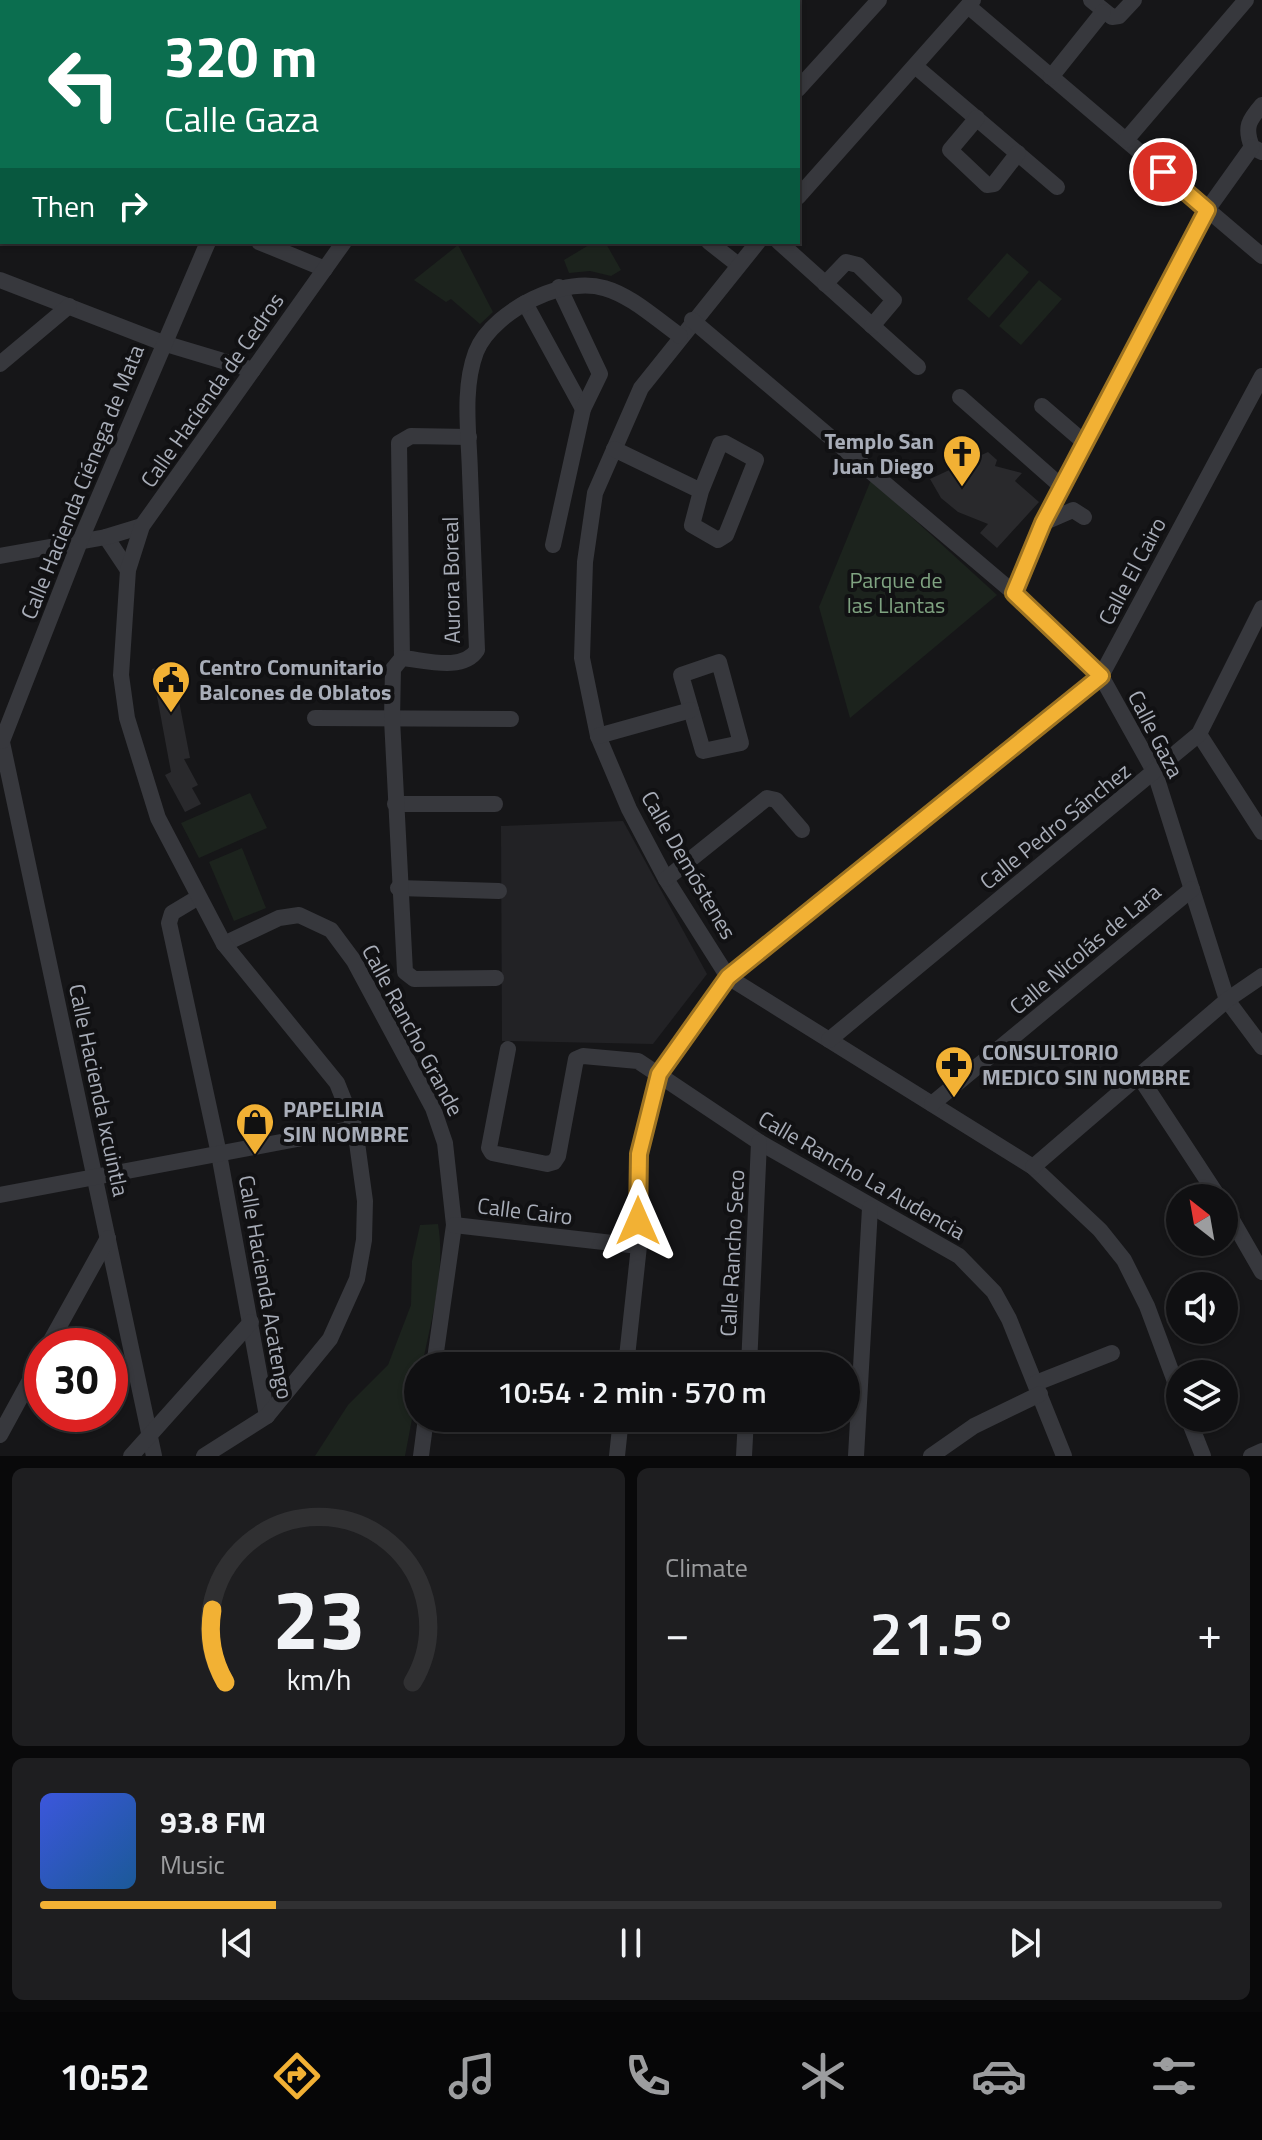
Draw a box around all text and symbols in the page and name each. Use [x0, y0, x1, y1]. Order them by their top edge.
text: 320 m [164, 14, 317, 99]
icon: left [32, 32, 136, 136]
text: Calle Gaza [164, 91, 319, 146]
pin [1129, 138, 1197, 206]
icon: arrive [1141, 150, 1185, 194]
text: Then [32, 183, 95, 229]
icon: right [111, 184, 155, 228]
street label: Calle Hacienda de Cedros [132, 286, 292, 494]
street label: Calle Hacienda Ciénega de Mata [11, 340, 153, 624]
place label: Templo San Juan Diego [824, 424, 934, 483]
church icon: Templo San Juan Diego [941, 433, 983, 488]
street label: Calle El Cairo [1089, 511, 1175, 631]
street label: Aurora Boreal [433, 516, 469, 644]
park label: Parque de las Llantas [847, 563, 945, 622]
place label: Centro Comunitario Balcones de Oblatos [199, 650, 391, 709]
public building icon: Centro Comunitario Balcones de Oblatos [150, 659, 192, 714]
street label: Calle Gaza [1119, 684, 1193, 784]
street label: Calle Pedro Sánchez [972, 754, 1138, 898]
street label: Calle Demóstenes [633, 784, 745, 946]
street label: Calle Nicolás de Lara [1002, 875, 1168, 1023]
street label: Calle Rancho Grande [353, 938, 473, 1122]
street label: Calle Hacienda Ixcuintla [60, 981, 138, 1199]
place label: CONSULTORIO MEDICO SIN NOMBRE [982, 1035, 1190, 1094]
pharmacy icon: CONSULTORIO MEDICO SIN NOMBRE [933, 1044, 975, 1099]
place label: PAPELIRIA SIN NOMBRE [283, 1092, 409, 1151]
shop icon: PAPELIRIA SIN NOMBRE [234, 1101, 276, 1156]
street label: Calle Rancho La Audencia [752, 1102, 972, 1248]
street label: Calle Rancho Seco [711, 1168, 753, 1338]
street label: Calle Hacienda Acatengo [230, 1172, 302, 1402]
position arrow [596, 1179, 680, 1263]
north arrow [1166, 1184, 1238, 1256]
map controls [1166, 1184, 1238, 1432]
street label: Calle Cairo [475, 1188, 575, 1234]
button: sound [1166, 1272, 1238, 1344]
speed limit sign: 30 [24, 1328, 128, 1432]
button: layers [1166, 1360, 1238, 1432]
text: 10:54 · 2 min · 570 m [497, 1369, 767, 1415]
text: Climate [665, 1548, 748, 1587]
text: 23 [272, 1555, 365, 1681]
text: 21.5° [869, 1587, 1018, 1678]
text: − [665, 1599, 690, 1666]
text: + [1197, 1599, 1222, 1666]
text: km/h [286, 1658, 351, 1701]
text: 93.8 FM [160, 1799, 266, 1845]
text: Music [160, 1845, 225, 1884]
icon: previous [215, 1921, 259, 1965]
icon: pause [609, 1921, 653, 1965]
icon: next [1003, 1921, 1047, 1965]
icon: directions [269, 2048, 325, 2104]
icon: music [444, 2048, 500, 2104]
icon: phone [620, 2048, 676, 2104]
icon: climate [795, 2048, 851, 2104]
icon: car [971, 2048, 1027, 2104]
icon: filters [1146, 2048, 1202, 2104]
text: 10:52 [60, 2049, 150, 2104]

